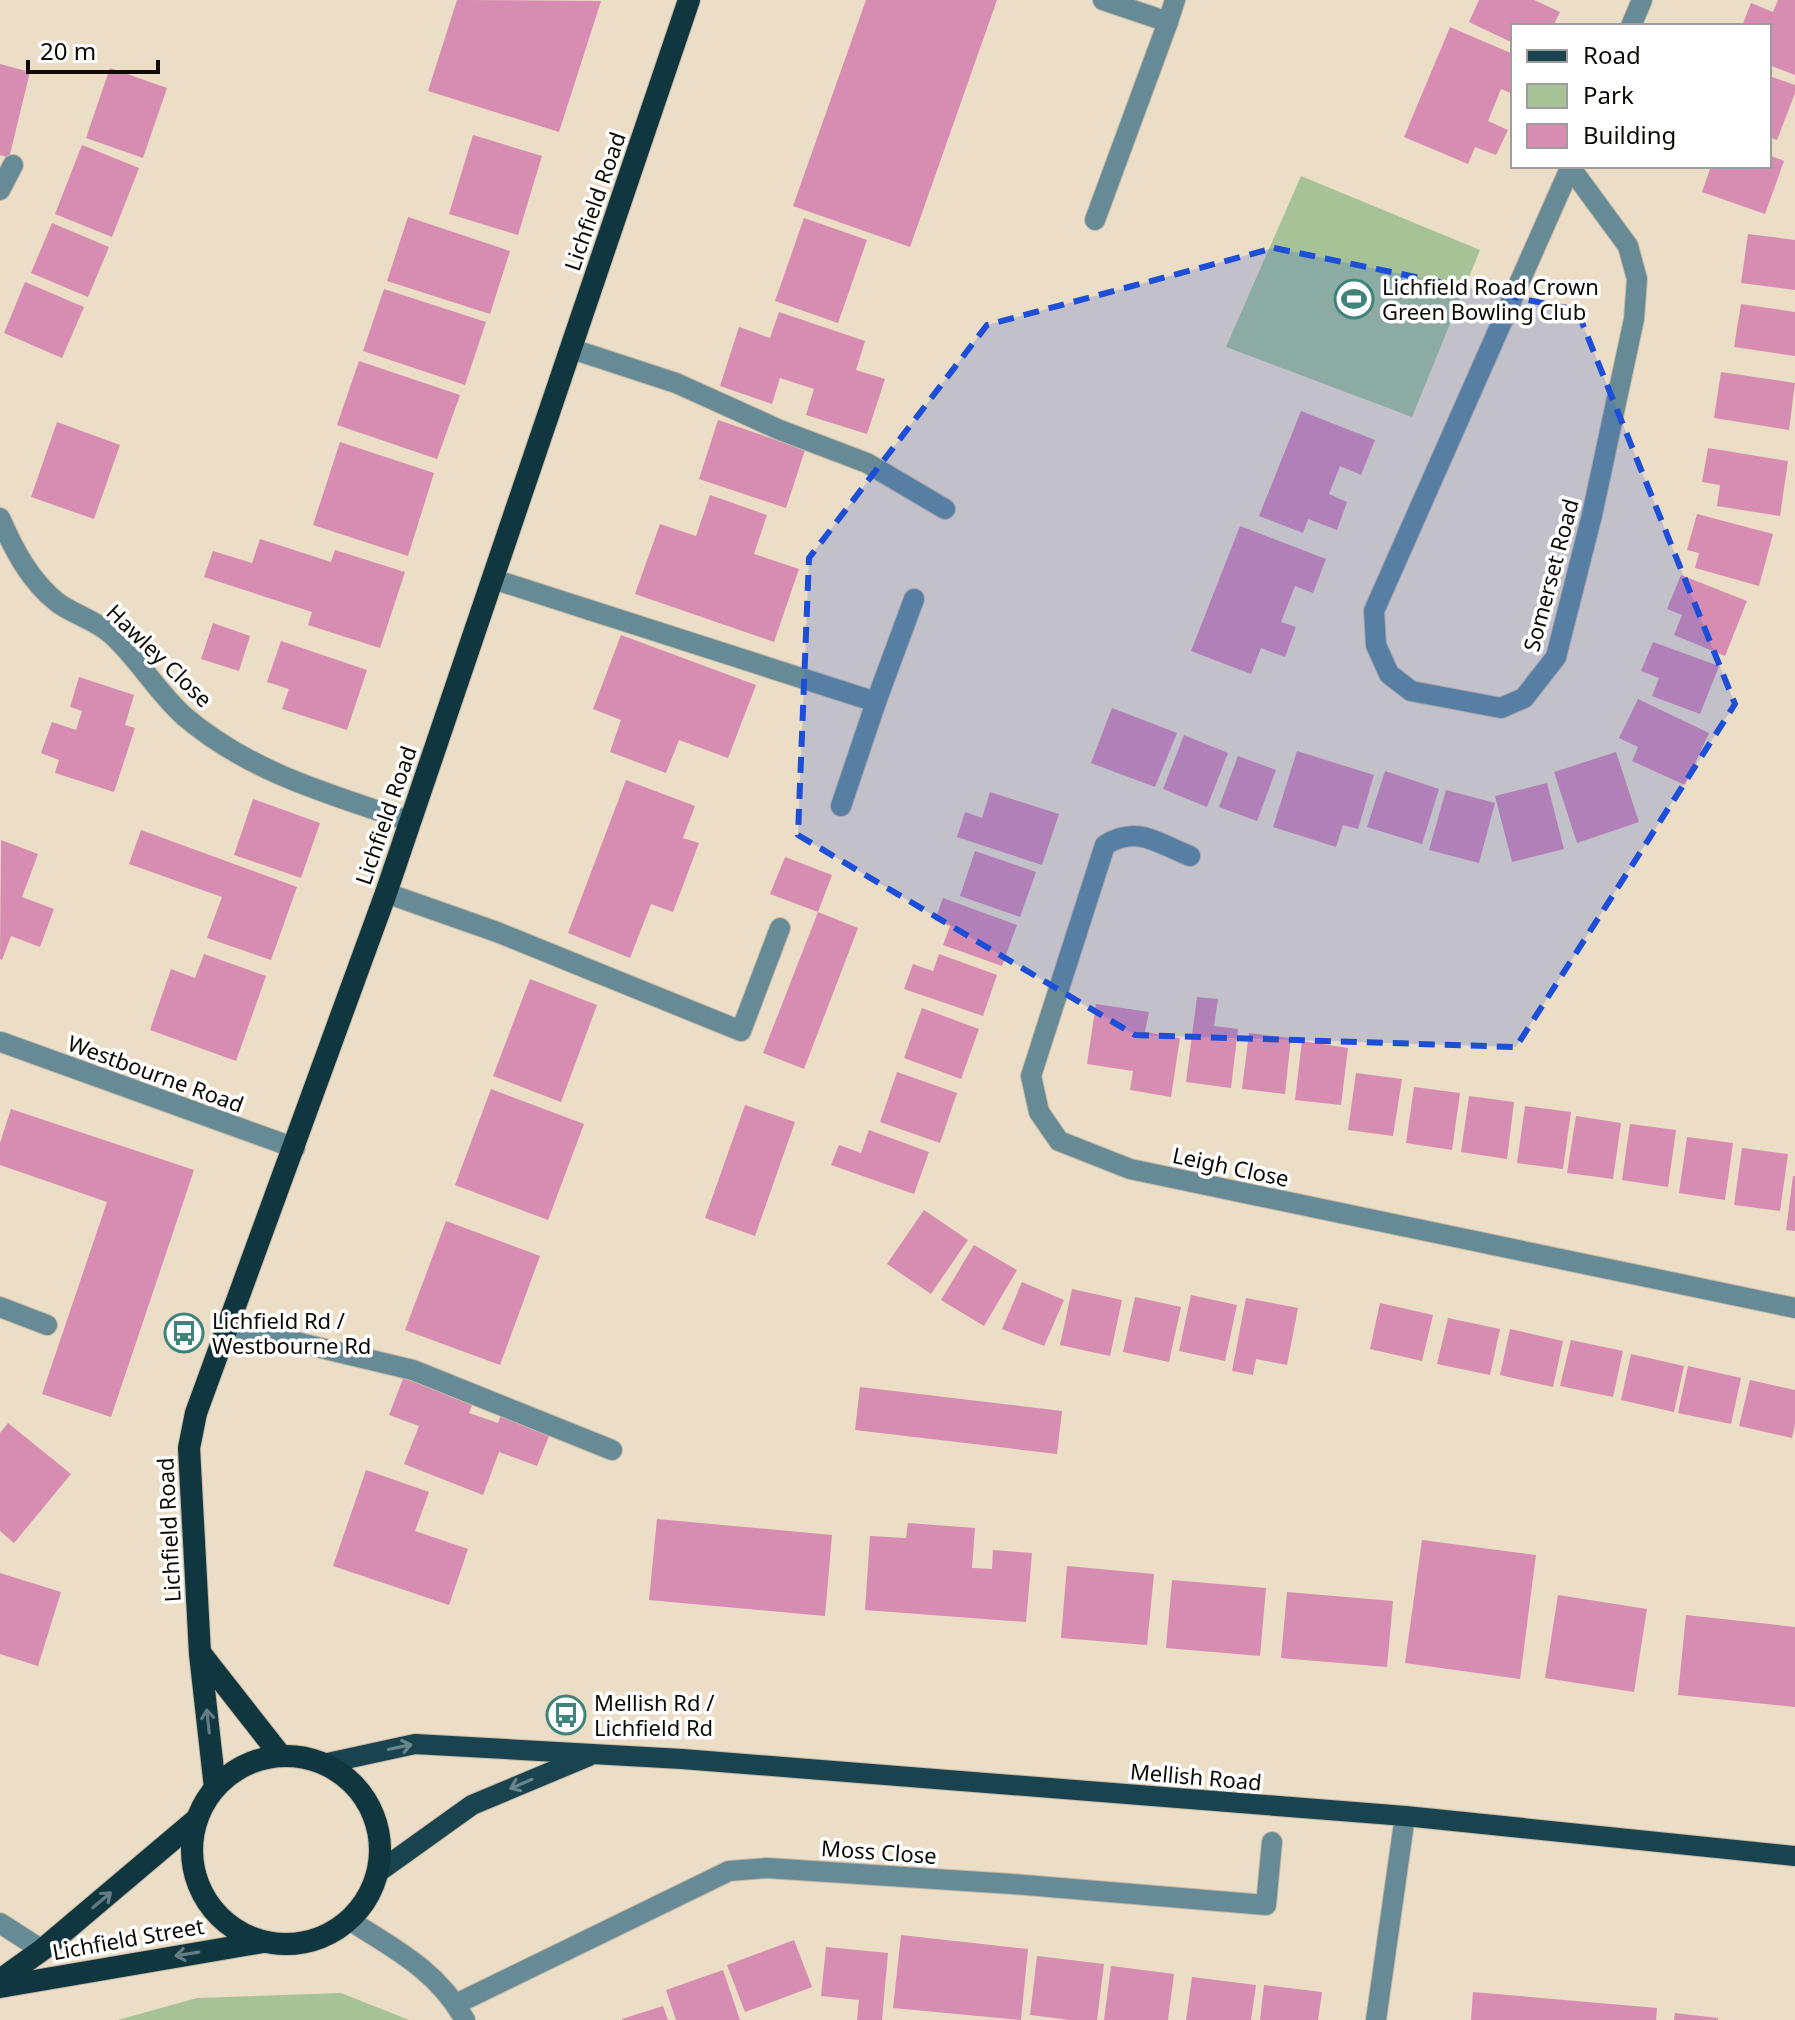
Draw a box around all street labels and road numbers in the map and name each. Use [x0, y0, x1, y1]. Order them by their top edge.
street label: Lichfield Road [556, 128, 632, 274]
street label: Somerset Road [1515, 495, 1585, 655]
street label: Hawley Close [101, 597, 219, 713]
street label: Lichfield Road [347, 742, 423, 888]
street label: Westbourne Road [64, 1027, 248, 1119]
street label: Leigh Close [1170, 1139, 1292, 1193]
street label: Lichfield Road [149, 1457, 187, 1603]
street label: Mellish Road [1129, 1755, 1263, 1797]
street label: Moss Close [820, 1832, 938, 1870]
street label: Lichfield Street [50, 1910, 206, 1966]

